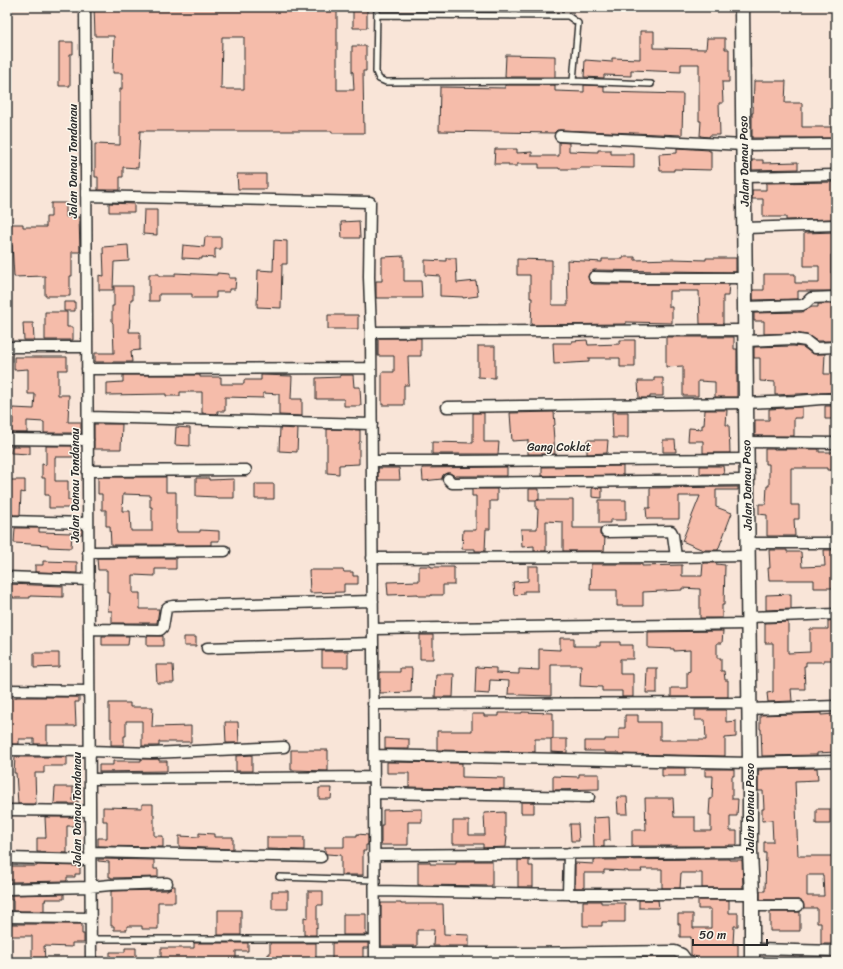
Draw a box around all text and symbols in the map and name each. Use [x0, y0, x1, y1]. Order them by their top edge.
street label: Jalan Danau Tondanau [62, 103, 84, 219]
street label: Jalan Danau Poso [732, 116, 756, 207]
street label: Jalan Danau Tondanau [64, 427, 86, 543]
street label: Gang Coklat [527, 436, 591, 458]
street label: Jalan Danau Poso [735, 440, 759, 531]
street label: Jalan Danau Tondanau [66, 751, 88, 867]
street label: Jalan Danau Poso [739, 763, 761, 854]
scale bar [693, 921, 767, 947]
text: 50 m [699, 924, 726, 946]

